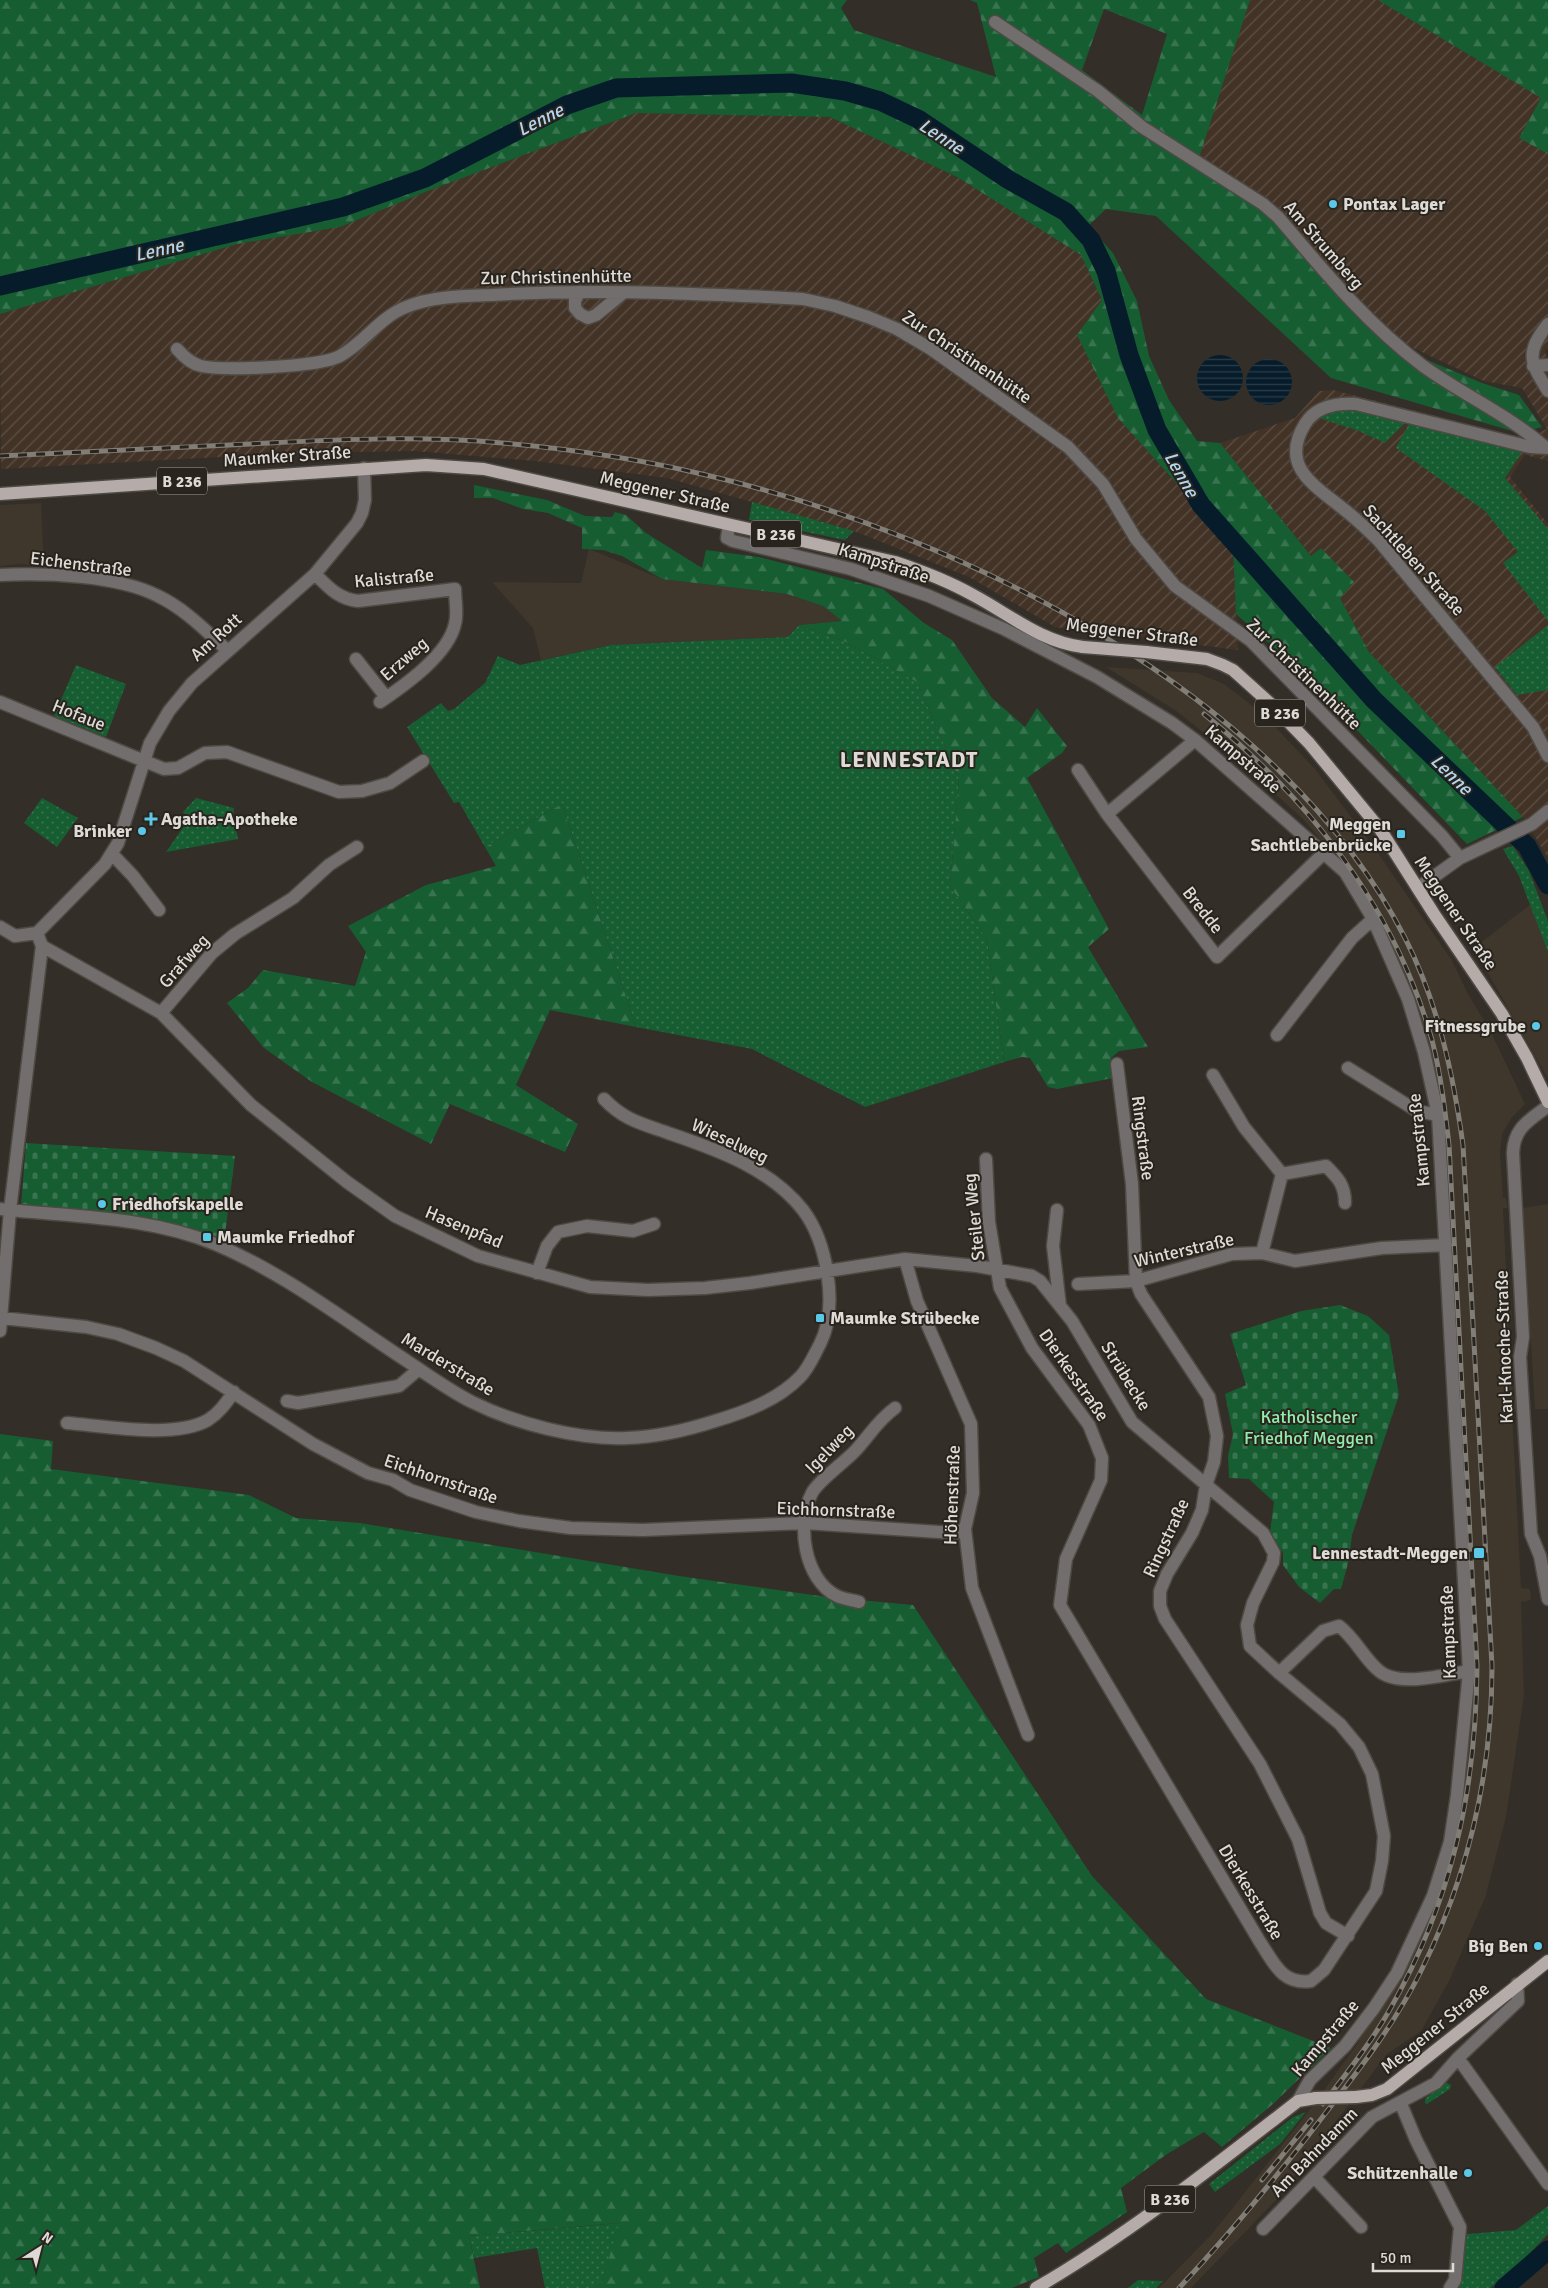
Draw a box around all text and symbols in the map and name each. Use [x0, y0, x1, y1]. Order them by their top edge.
water label: Lenne [513, 97, 569, 142]
water label: Lenne [914, 113, 970, 161]
place label: Pontax Lager [1343, 193, 1446, 215]
street label: Am Strumberg [1279, 196, 1369, 294]
marker: Pontax Lager [1327, 198, 1339, 210]
water label: Lenne [133, 232, 187, 267]
street label: Zur Christinenhütte [480, 265, 632, 289]
street label: Zur Christinenhütte [898, 306, 1036, 408]
street label: Maumker Straße [222, 441, 352, 471]
water label: Lenne [1158, 447, 1205, 503]
street label: Meggener Straße [598, 466, 732, 518]
road number: B 236 [157, 468, 207, 494]
street label: Sachtleben Straße [1358, 500, 1470, 620]
road number: B 236 [751, 520, 801, 548]
street label: Kampstraße [836, 538, 932, 588]
street label: Eichenstraße [29, 547, 133, 581]
street label: Kalistraße [353, 564, 435, 592]
street label: Am Rott [186, 608, 246, 666]
street label: Meggener Straße [1065, 613, 1199, 651]
street label: Zur Christinenhütte [1242, 613, 1366, 735]
street label: Erzweg [376, 632, 432, 686]
street label: Hofaue [49, 694, 109, 736]
road number: B 236 [1255, 700, 1305, 726]
street label: Kampstraße [1200, 720, 1286, 798]
district label: LENNESTADT [840, 746, 978, 773]
water label: Lenne [1425, 749, 1478, 801]
place label: Agatha-Apotheke [161, 808, 298, 830]
marker: Agatha-Apotheke [145, 813, 157, 825]
place label: Meggen Sachtlebenbrücke [1251, 813, 1391, 856]
place label: Brinker [73, 820, 133, 842]
marker: Brinker [136, 825, 148, 837]
marker: Meggen Sachtlebenbrücke [1395, 828, 1407, 840]
street label: Meggener Straße [1410, 852, 1502, 974]
street label: Bredde [1178, 882, 1228, 938]
street label: Grafweg [154, 929, 214, 993]
place label: Fitnessgrube [1424, 1015, 1526, 1037]
marker: Fitnessgrube [1530, 1020, 1542, 1032]
street label: Kampstraße [1403, 1092, 1435, 1188]
street label: Ringstraße [1127, 1094, 1159, 1182]
street label: Wieselweg [688, 1114, 772, 1168]
street label: Steiler Weg [958, 1172, 990, 1262]
place label: Friedhofskapelle [112, 1193, 244, 1215]
marker: Friedhofskapelle [96, 1198, 108, 1210]
street label: Hasenpfad [422, 1201, 506, 1253]
place label: Maumke Friedhof [217, 1226, 356, 1248]
street label: Winterstraße [1132, 1228, 1236, 1272]
marker: Maumke Friedhof [201, 1231, 213, 1243]
street label: Karl-Knoche-Straße [1490, 1270, 1518, 1424]
place label: Maumke Strübecke [830, 1307, 980, 1329]
marker: Maumke Strübecke [814, 1312, 826, 1324]
street label: Dierkesstraße [1034, 1325, 1114, 1425]
street label: Marderstraße [397, 1327, 499, 1401]
street label: Strübecke [1096, 1337, 1156, 1415]
park label: Katholischer Friedhof Meggen [1244, 1406, 1374, 1449]
street label: Igelweg [800, 1420, 858, 1478]
street label: Höhenstraße [939, 1445, 965, 1545]
street label: Eichhornstraße [381, 1449, 501, 1509]
street label: Ringstraße [1138, 1495, 1194, 1581]
street label: Eichhornstraße [776, 1497, 896, 1523]
place label: Lennestadt-Meggen [1312, 1542, 1468, 1564]
marker: Lennestadt-Meggen [1472, 1546, 1486, 1560]
street label: Kampstraße [1435, 1585, 1461, 1679]
street label: Dierkesstraße [1214, 1840, 1288, 1944]
place label: Big Ben [1468, 1935, 1528, 1957]
marker: Big Ben [1532, 1940, 1544, 1952]
street label: Meggener Straße [1376, 1978, 1494, 2078]
street label: Kampstraße [1286, 1995, 1364, 2081]
street label: Am Bahndamm [1266, 2103, 1362, 2201]
place label: Schützenhalle [1347, 2162, 1458, 2184]
marker: Schützenhalle [1462, 2167, 1474, 2179]
road number: B 236 [1145, 2186, 1195, 2212]
north arrow [15, 2223, 65, 2273]
text: N [38, 2228, 56, 2248]
scale bar [1373, 2240, 1453, 2272]
text: 50 m [1380, 2249, 1411, 2267]

